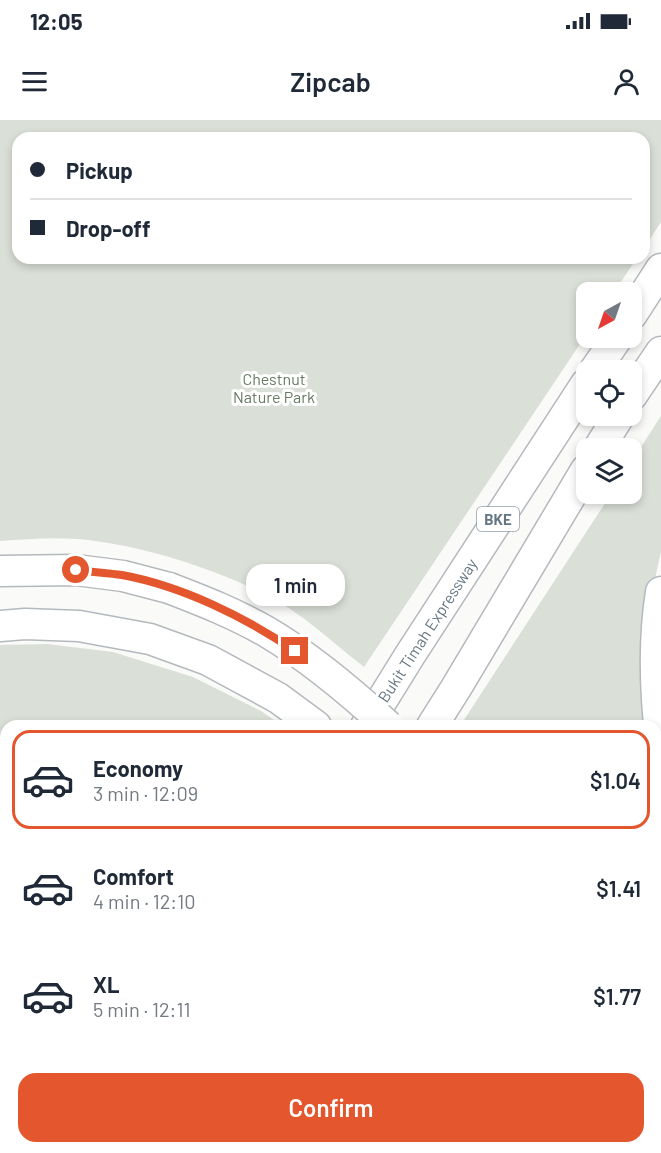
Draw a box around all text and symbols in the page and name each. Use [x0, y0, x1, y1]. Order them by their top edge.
text: 12:05 [30, 8, 83, 34]
icon: menu [18, 65, 51, 98]
text: Zipcab [290, 65, 371, 97]
icon: person [610, 65, 643, 98]
text: Pickup [66, 157, 133, 183]
text: Drop-off [66, 215, 150, 241]
north arrow [576, 282, 642, 348]
map controls [576, 282, 642, 504]
button: locate [576, 360, 642, 426]
park label: Chestnut Nature Park [233, 369, 315, 406]
button: layers [576, 438, 642, 504]
road number: BKE [477, 507, 519, 531]
street label: Bukit Timah Expressway [373, 554, 481, 705]
route start [62, 556, 89, 583]
callout: 1 min [246, 564, 344, 606]
text: 1 min [274, 573, 317, 597]
route end [281, 637, 308, 664]
icon: car [21, 753, 75, 807]
text: Economy [93, 755, 183, 781]
text: $1.04 [590, 767, 641, 793]
text: 3 min · 12:09 [93, 781, 198, 805]
icon: car [21, 861, 75, 915]
text: Comfort [93, 863, 174, 889]
text: $1.41 [596, 875, 641, 901]
text: 4 min · 12:10 [93, 889, 195, 913]
icon: car [21, 969, 75, 1023]
text: XL [93, 971, 119, 997]
text: $1.77 [593, 983, 641, 1009]
text: 5 min · 12:11 [93, 997, 190, 1021]
button: Confirm [18, 1073, 644, 1142]

